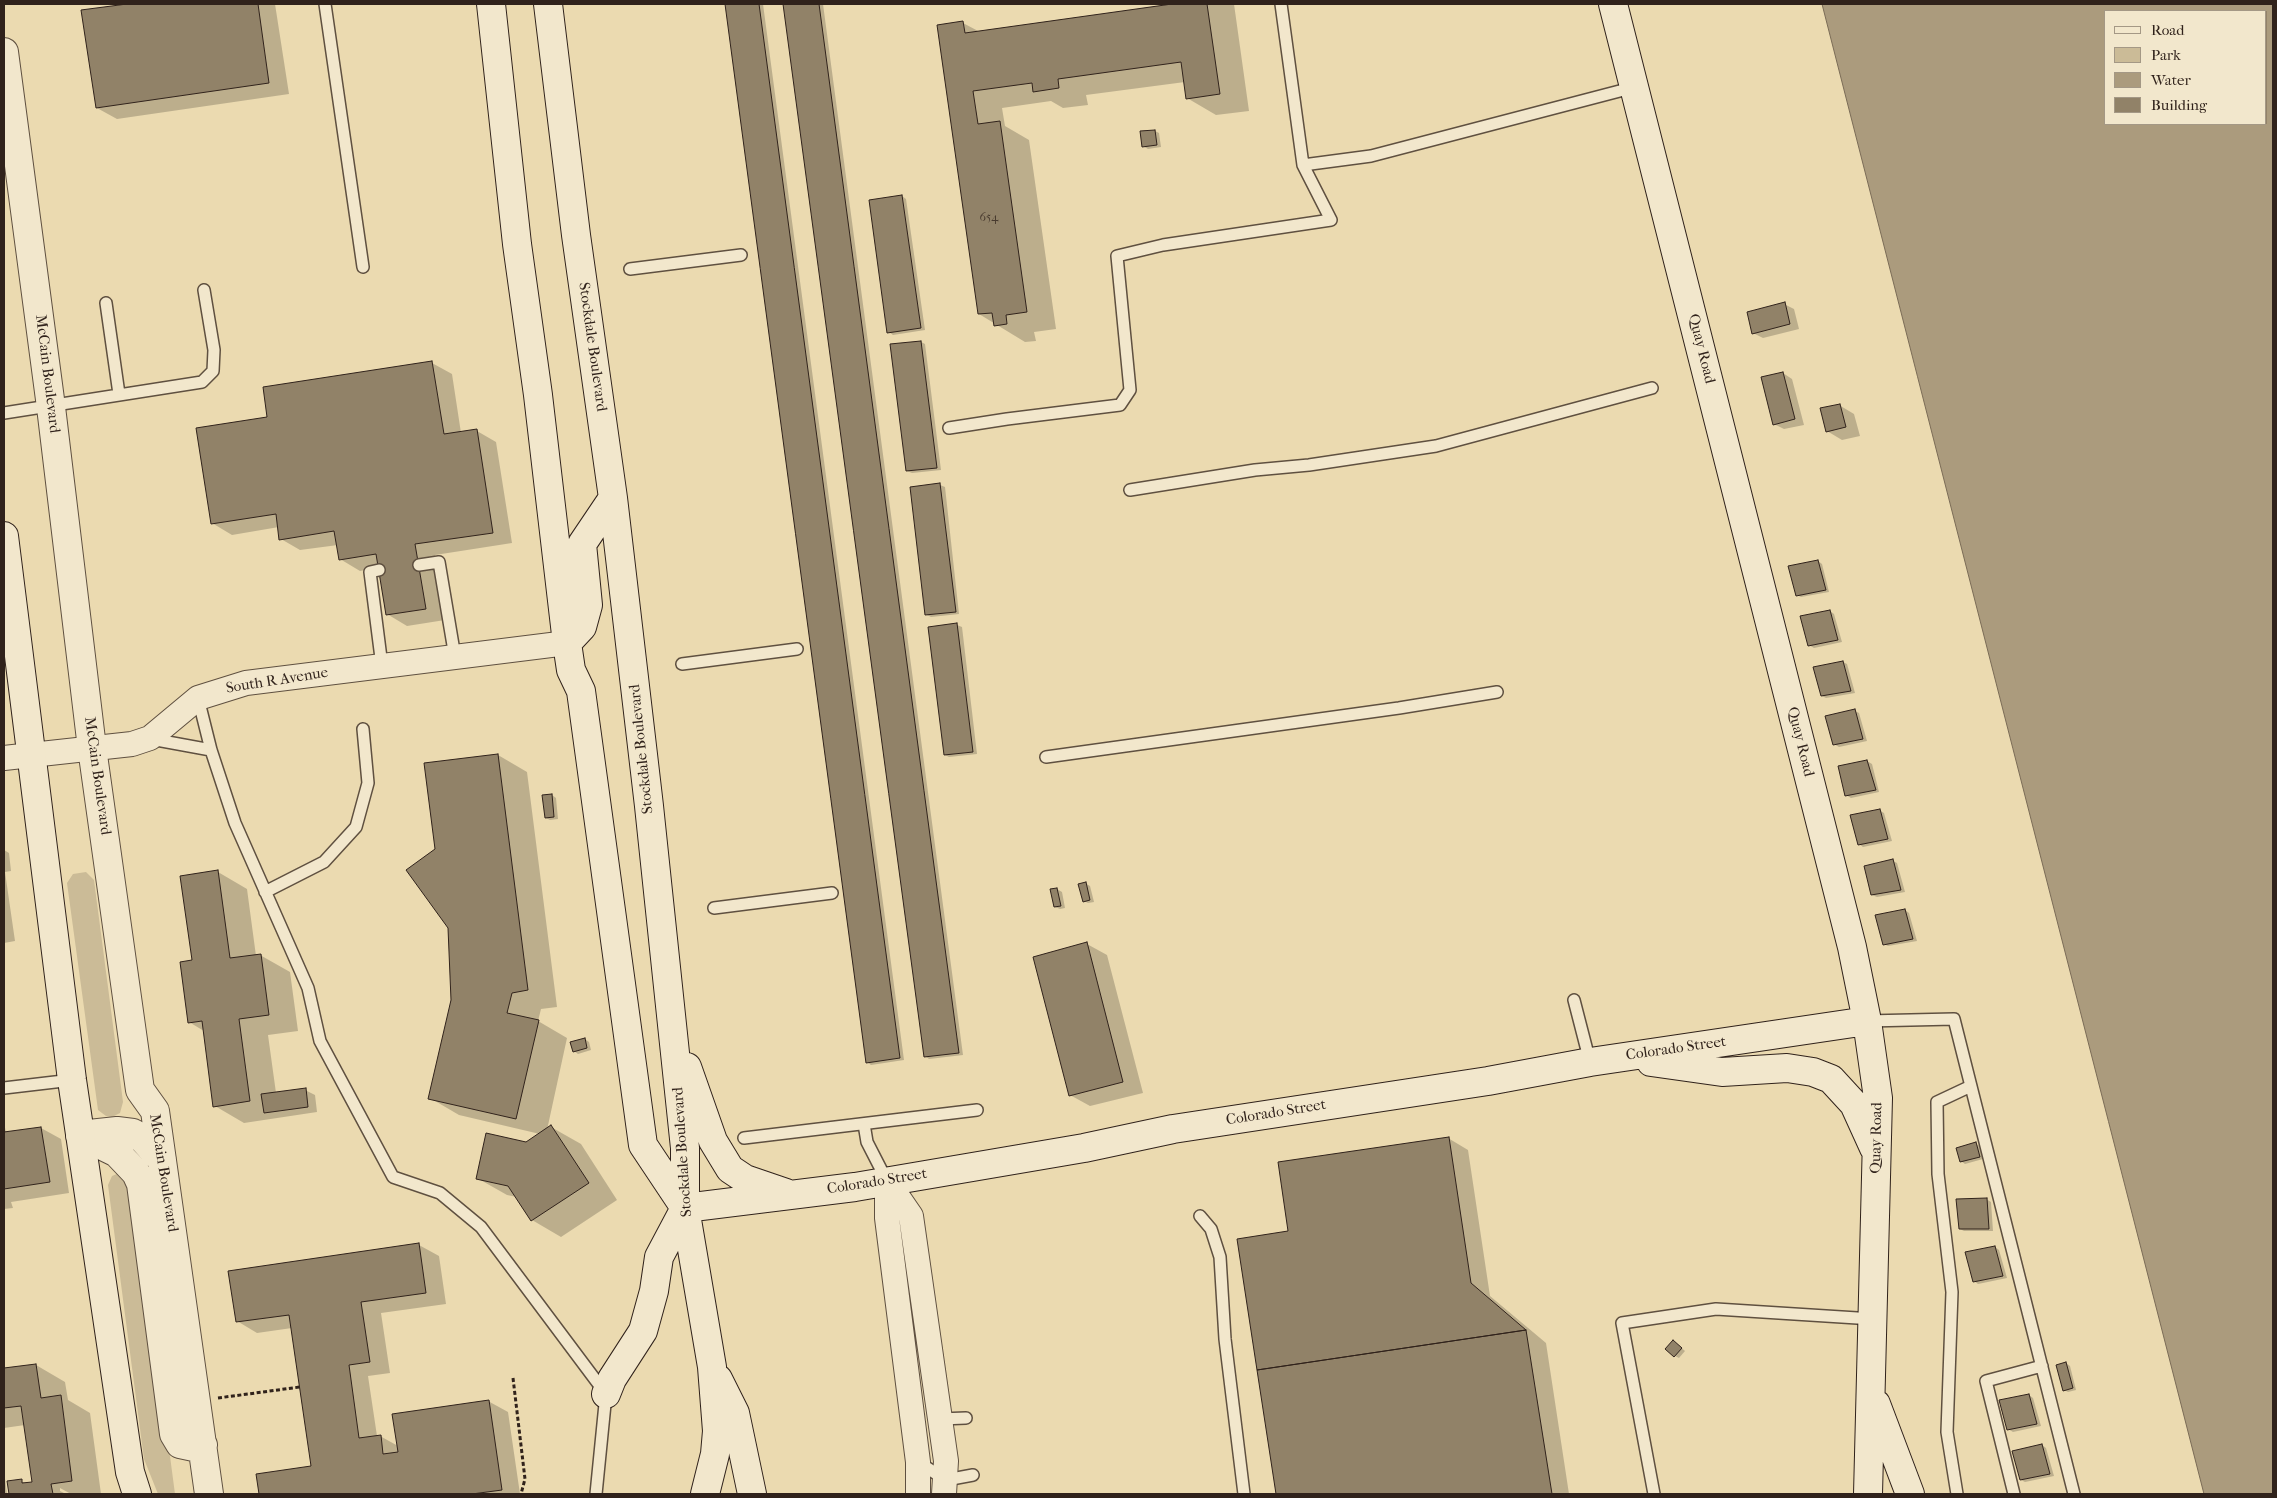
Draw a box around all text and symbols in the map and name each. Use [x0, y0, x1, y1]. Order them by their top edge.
legend [2104, 10, 2267, 125]
text: Road [2151, 21, 2184, 39]
text: Park [2151, 46, 2181, 64]
text: Water [2151, 71, 2191, 89]
text: Building [2151, 96, 2207, 114]
house number: 654 [980, 211, 998, 225]
street label: Stockdale Boulevard [574, 281, 610, 413]
street label: Quay Road [1684, 312, 1718, 386]
street label: McCain Boulevard [31, 314, 63, 434]
street label: South R Avenue [225, 664, 329, 698]
street label: Stockdale Boulevard [626, 683, 658, 815]
street label: Quay Road [1783, 705, 1817, 779]
street label: McCain Boulevard [80, 716, 114, 836]
street label: Colorado Street [1625, 1033, 1727, 1065]
street label: Stockdale Boulevard [669, 1086, 697, 1218]
street label: Colorado Street [1225, 1096, 1327, 1130]
street label: Quay Road [1867, 1102, 1887, 1174]
street label: McCain Boulevard [145, 1113, 181, 1233]
street label: Colorado Street [826, 1165, 928, 1199]

